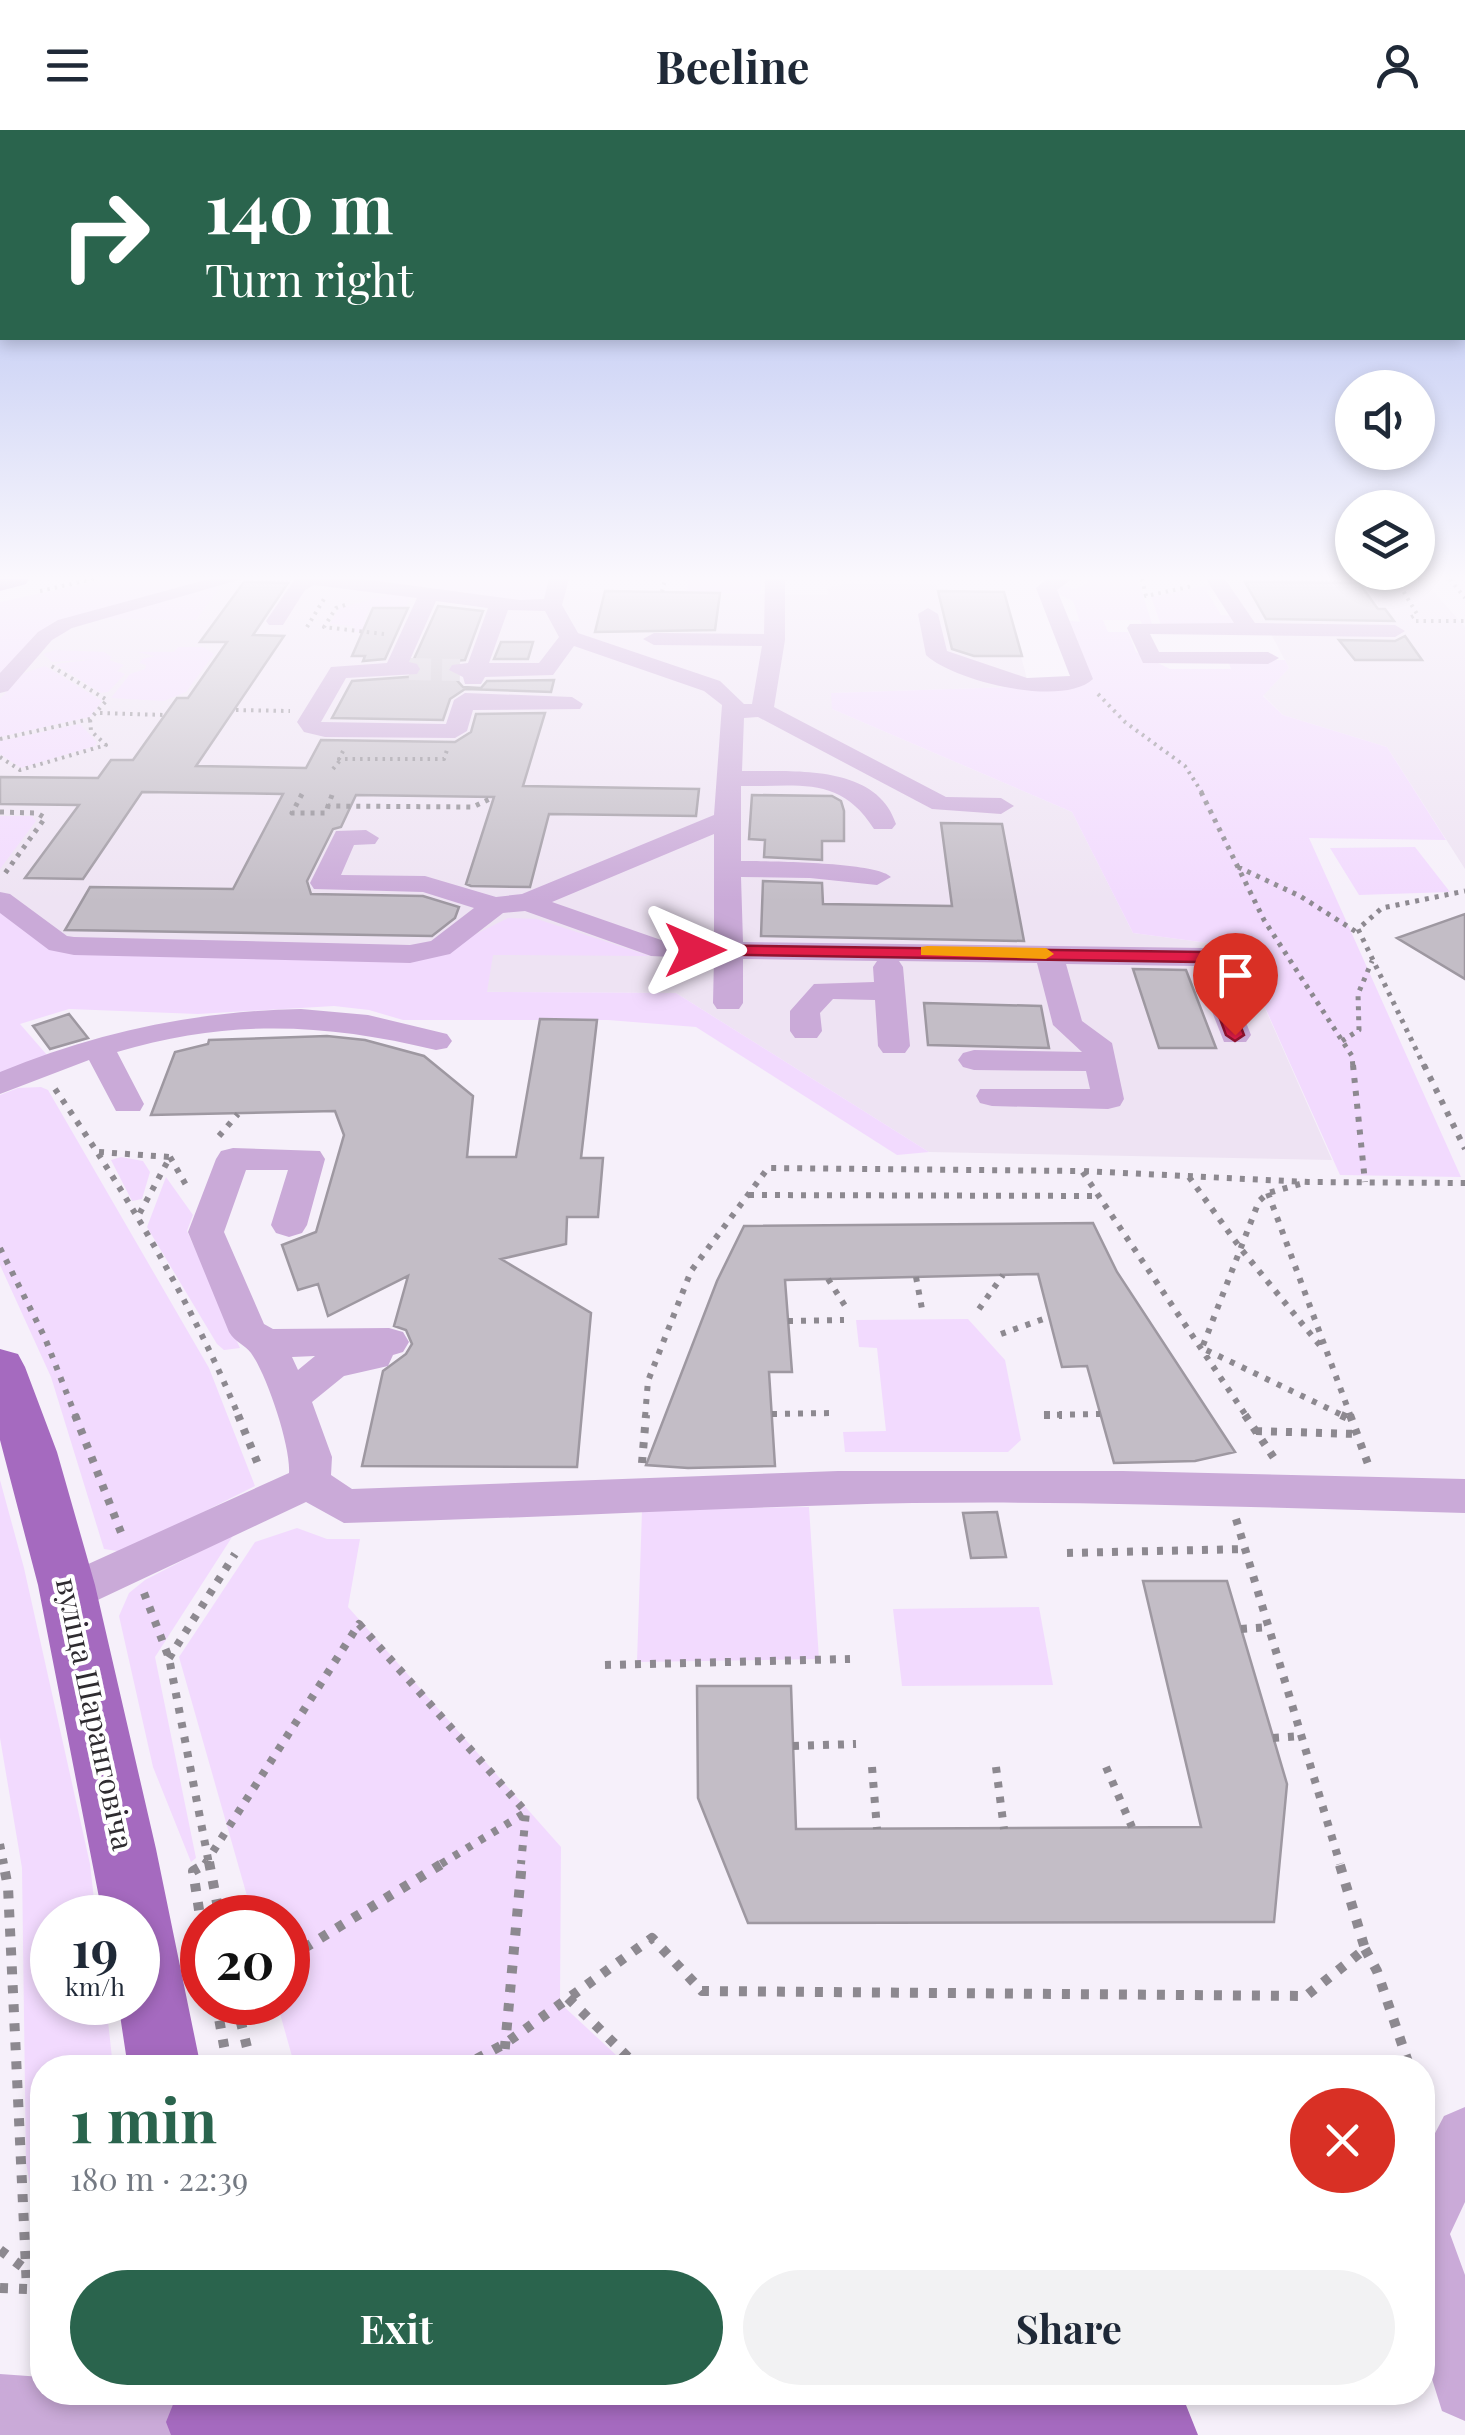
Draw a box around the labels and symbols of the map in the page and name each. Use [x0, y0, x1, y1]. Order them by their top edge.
position arrow [643, 898, 747, 1002]
pin [1193, 933, 1278, 1036]
street label: вуліца Шаранговіча [48, 1574, 144, 1853]
speed limit sign: 20 [180, 1895, 310, 2025]

